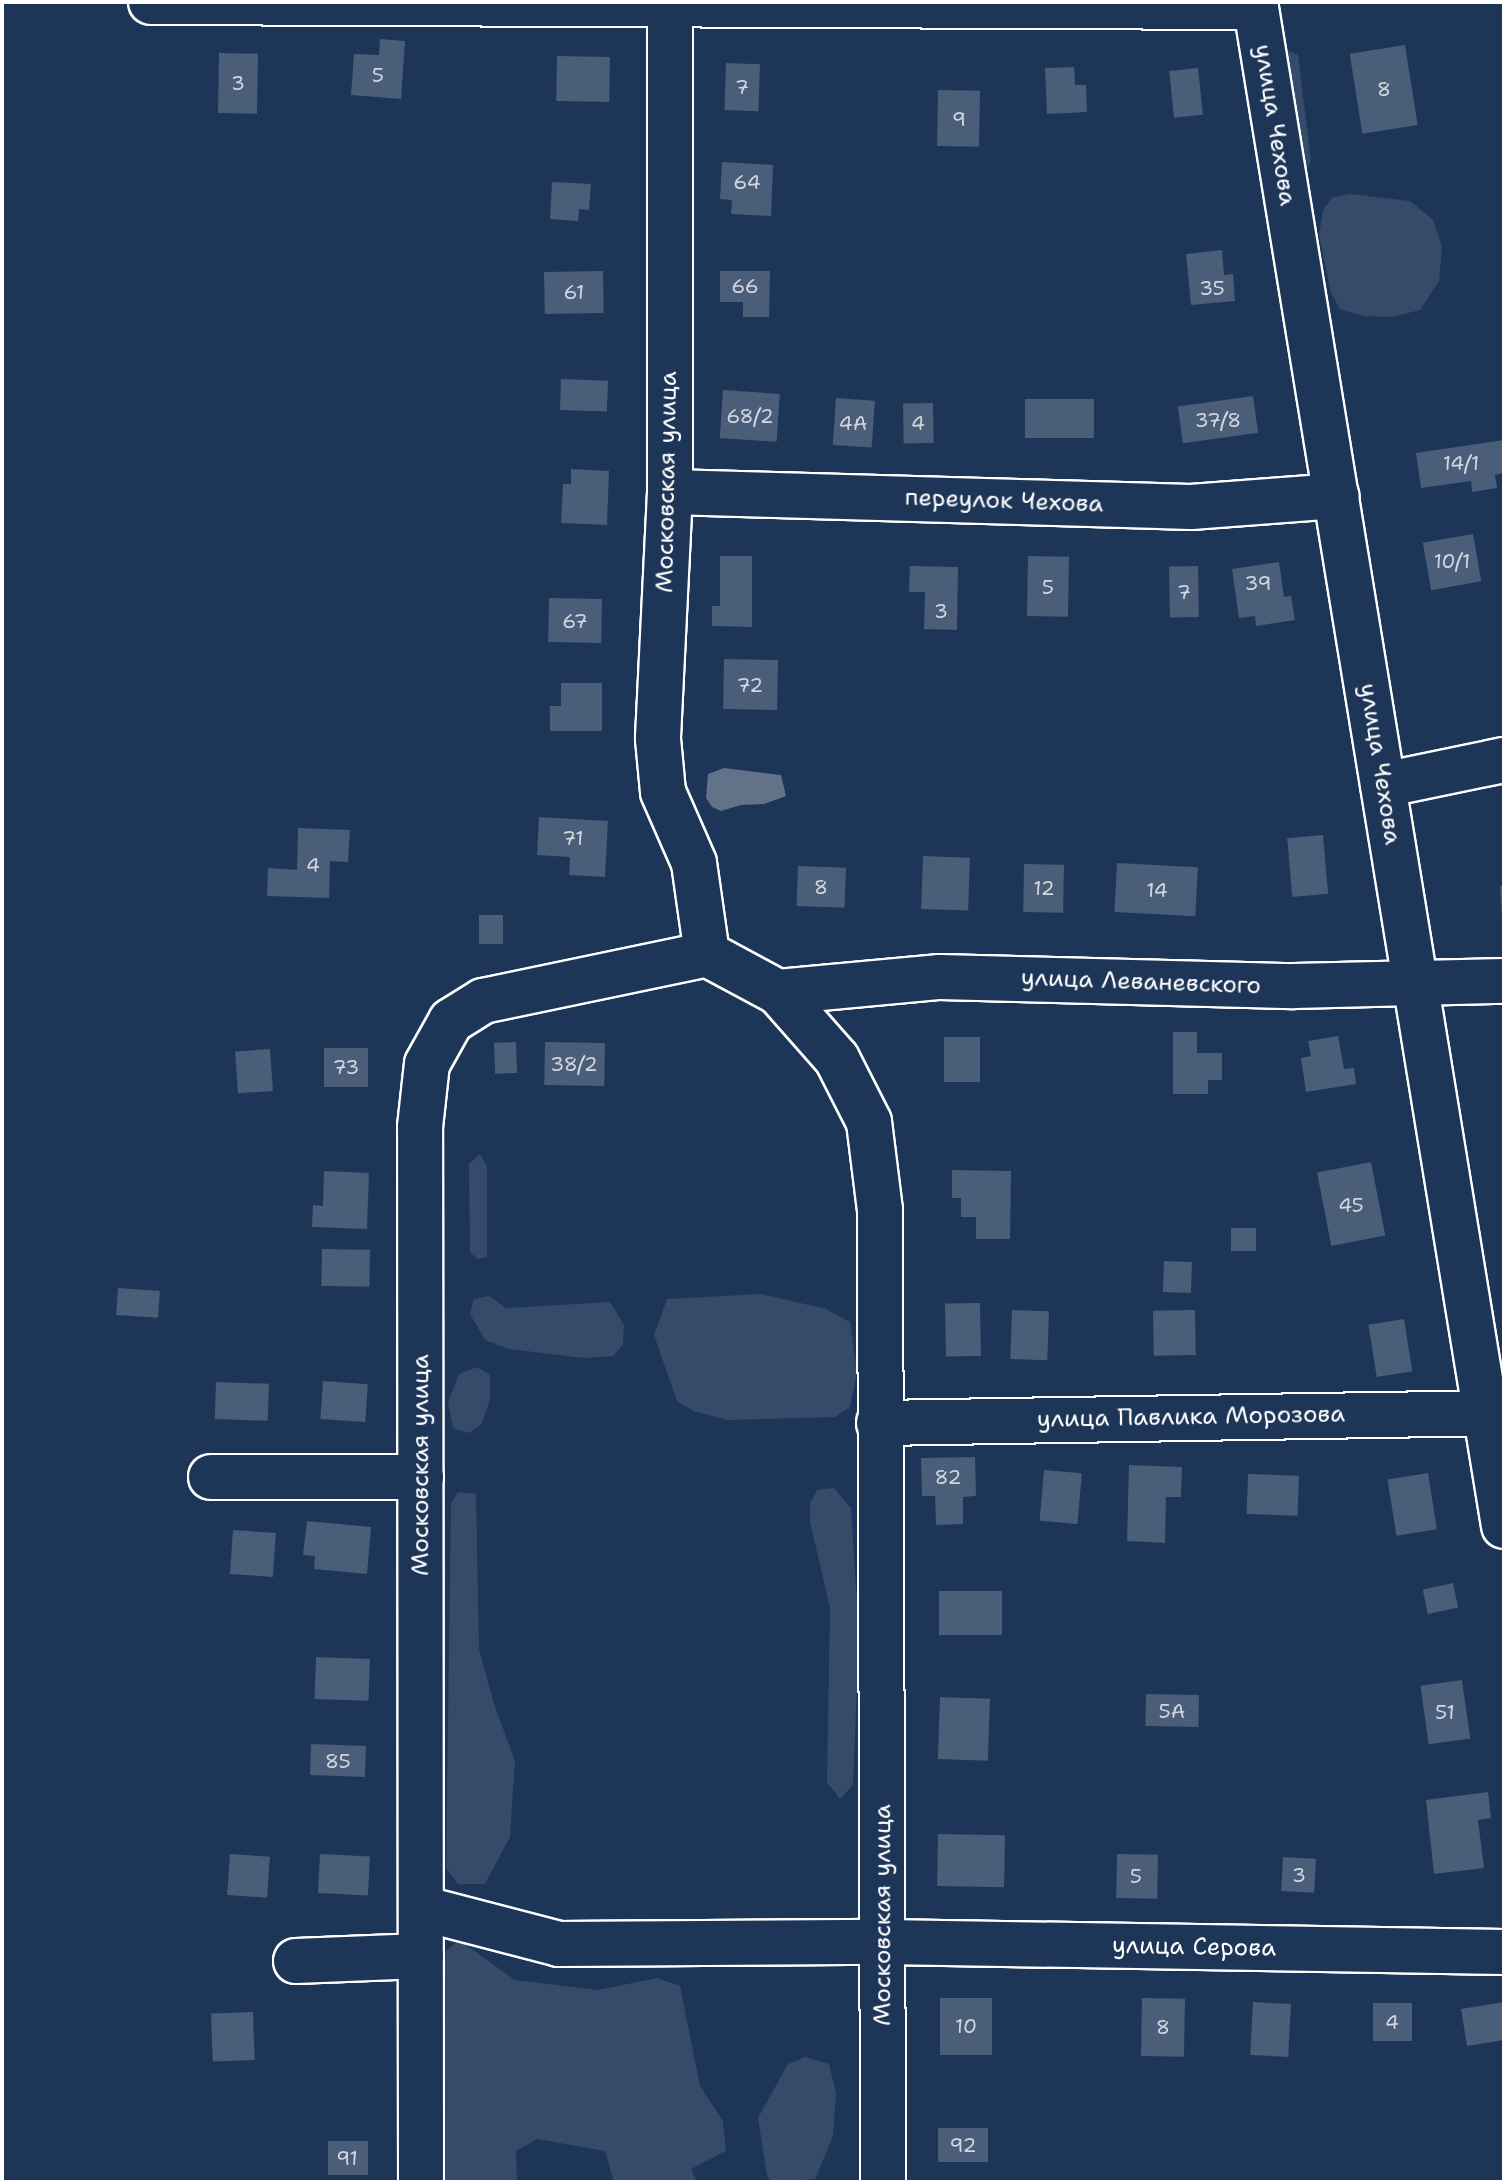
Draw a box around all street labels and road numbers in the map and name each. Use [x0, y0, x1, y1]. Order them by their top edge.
street label: улица Чехова [1248, 42, 1302, 208]
street label: Московская улица [651, 371, 683, 593]
street label: переулок Чехова [904, 483, 1104, 519]
street label: улица Чехова [1353, 681, 1407, 847]
street label: улица Леваневского [1020, 963, 1262, 1001]
street label: Московская улица [407, 1354, 435, 1576]
street label: улица Павлика Морозова [1037, 1400, 1345, 1434]
street label: Московская улица [869, 1804, 897, 2026]
street label: улица Серова [1112, 1931, 1276, 1963]

